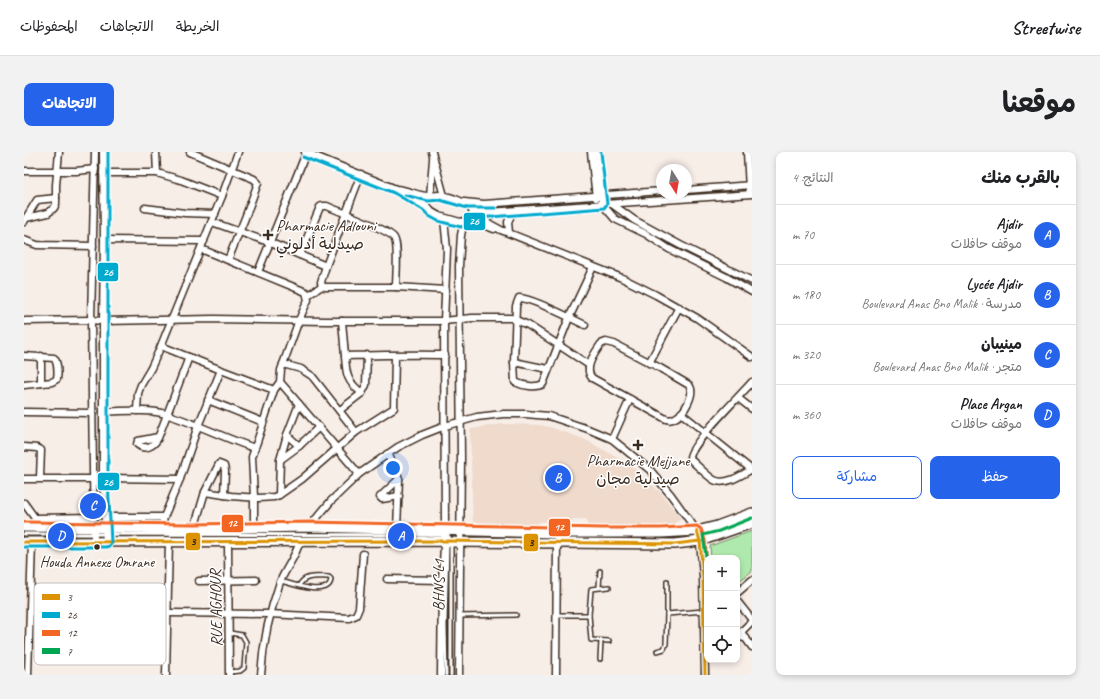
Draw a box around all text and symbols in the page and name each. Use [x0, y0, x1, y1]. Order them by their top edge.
text: Streetwise [1012, 16, 1080, 40]
text: المحفوظات [20, 18, 78, 35]
text: الاتجاهات [100, 18, 154, 35]
text: الخريطة [176, 18, 219, 35]
button: الاتجاهات [24, 83, 114, 126]
text: موقعنا [1002, 85, 1076, 120]
north arrow [656, 164, 692, 200]
text: بالقرب منك [981, 167, 1060, 188]
text: النتائج: 4 [792, 170, 834, 186]
line badge: 26 [463, 212, 486, 231]
text: 26 [469, 214, 480, 228]
text: Ajdir [997, 215, 1022, 234]
place label: Pharmacie Adlouni صيدلية أدلوني [276, 216, 378, 258]
text: 70 m [792, 227, 814, 243]
text: A [1044, 227, 1050, 243]
marker: Pharmacie Adlouni صيدلية أدلوني [263, 230, 273, 240]
text: موقف حافلات [951, 236, 1022, 252]
line badge: 26 [97, 262, 119, 282]
text: 26 [103, 265, 114, 279]
text: Lycée Ajdir [966, 275, 1022, 294]
text: 180 m [792, 287, 820, 303]
text: B [1044, 287, 1050, 303]
text: مدرسة · Boulevard Anas Bno Malik [862, 296, 1022, 312]
text: مينيبان [981, 335, 1022, 354]
text: 320 m [792, 347, 820, 363]
text: C [1044, 347, 1050, 363]
text: متجر · Boulevard Anas Bno Malik [872, 359, 1022, 375]
text: Place Argan [960, 395, 1022, 414]
text: 360 m [792, 407, 820, 423]
text: D [1043, 407, 1051, 423]
text: موقف حافلات [951, 416, 1022, 432]
marker: Pharmacie Mejjane صيدلية مجان [633, 440, 643, 450]
place label: Pharmacie Mejjane صيدلية مجان [586, 451, 691, 489]
button: مشاركة [792, 456, 922, 499]
button: حفظ [930, 456, 1060, 499]
your location [383, 458, 403, 478]
pin: B [545, 463, 571, 493]
line badge: 26 [97, 472, 120, 491]
text: 26 [103, 475, 114, 489]
pin: C [80, 491, 106, 521]
line badge: 12 [221, 514, 244, 533]
text: 12 [227, 516, 238, 530]
line badge: 12 [548, 518, 571, 537]
text: 12 [554, 520, 565, 534]
pin: D [48, 521, 74, 551]
pin: A [388, 521, 414, 551]
line badge: 3 [185, 532, 201, 551]
line badge: 3 [523, 533, 539, 552]
text: 3 [191, 534, 197, 548]
text: 3 [529, 535, 535, 549]
marker: Houda Annexe Omrane [92, 542, 102, 552]
place label: Houda Annexe Omrane [40, 553, 155, 572]
map controls [704, 555, 740, 663]
button: + [704, 555, 740, 591]
street label: BHNS L1 [429, 558, 449, 611]
street label: RUE AGHOUR [205, 567, 227, 647]
legend [34, 583, 166, 665]
text: 3 [67, 590, 73, 604]
button: − [704, 591, 740, 627]
text: 26 [67, 608, 78, 622]
text: 12 [67, 626, 78, 640]
button: locate [704, 627, 740, 663]
text: 7 [67, 644, 73, 658]

